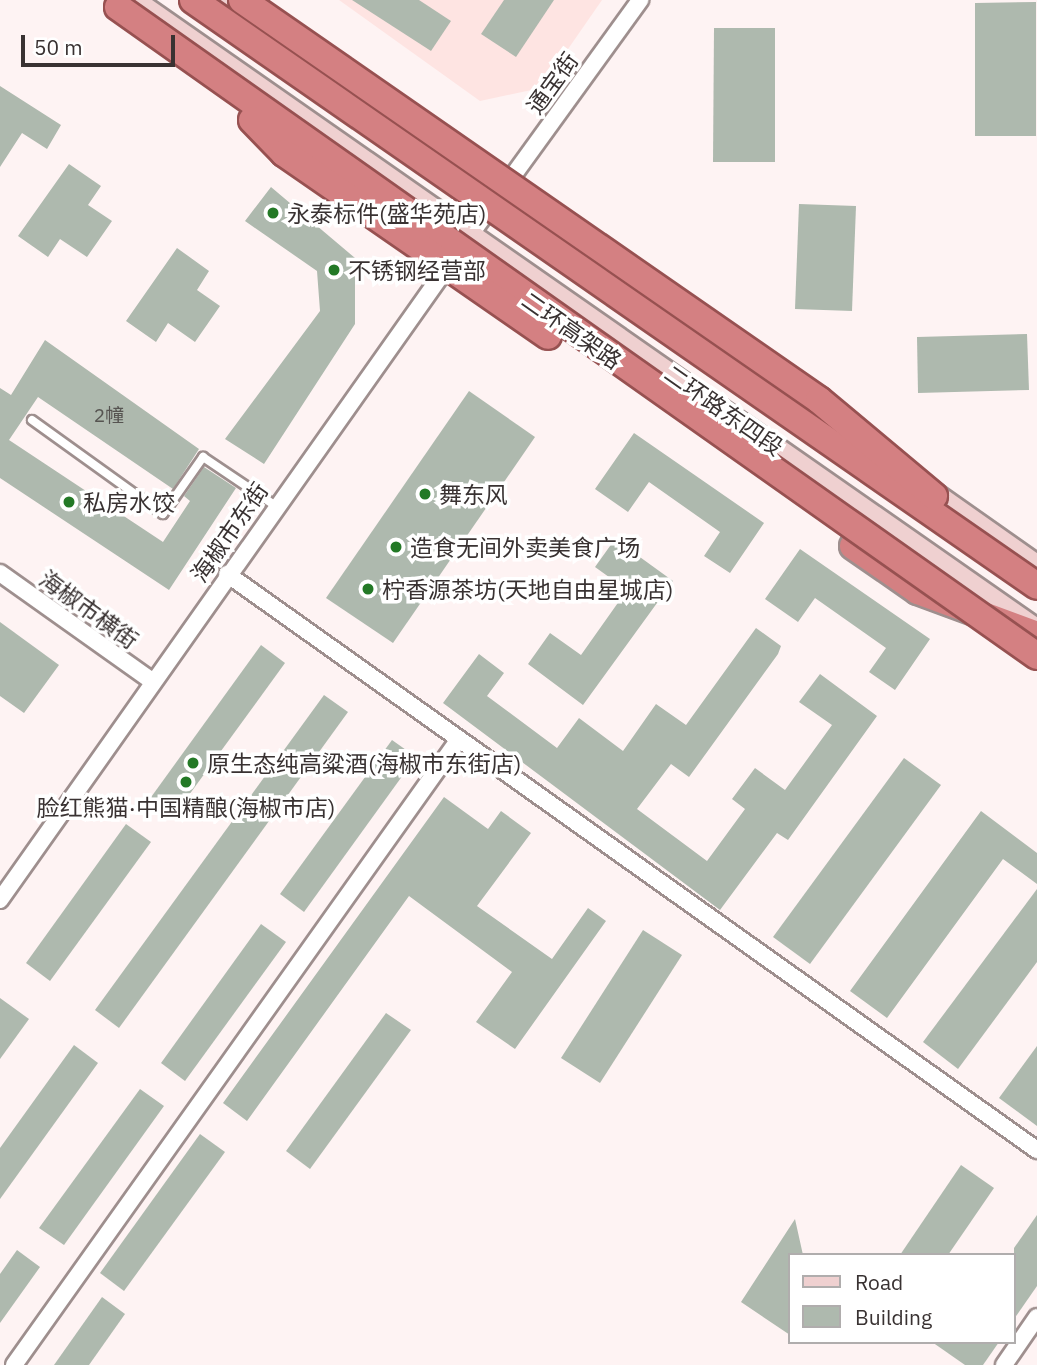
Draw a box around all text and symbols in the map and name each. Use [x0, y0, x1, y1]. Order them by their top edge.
scale bar [24, 21, 178, 65]
text: 50 m [34, 33, 83, 61]
street label: 通宝街 [521, 47, 583, 119]
place label: 永泰标件(盛华苑店) [287, 199, 486, 227]
marker: 永泰标件(盛华苑店) [265, 205, 281, 221]
place label: 不锈钢经营部 [348, 256, 486, 284]
marker: 不锈钢经营部 [326, 262, 342, 278]
street label: 二环高架路 [517, 286, 627, 374]
street label: 二环路东四段 [660, 359, 788, 461]
house number: 2幢 [94, 405, 124, 427]
street label: 海椒市东街 [185, 477, 273, 587]
place label: 舞东风 [439, 480, 508, 508]
marker: 舞东风 [417, 486, 433, 502]
place label: 私房水饺 [83, 488, 175, 516]
marker: 私房水饺 [61, 494, 77, 510]
place label: 造食无间外卖美食广场 [410, 533, 640, 561]
marker: 造食无间外卖美食广场 [388, 539, 404, 555]
street label: 海椒市横街 [34, 564, 144, 654]
place label: 柠香源茶坊(天地自由星城店) [382, 575, 673, 603]
marker: 柠香源茶坊(天地自由星城店) [360, 581, 376, 597]
place label: 原生态纯高粱酒(海椒市东街店) [207, 749, 521, 777]
marker: 原生态纯高粱酒(海椒市东街店) [185, 755, 201, 771]
marker: 脸红熊猫·中国精酿(海椒市店) [178, 774, 194, 790]
place label: 脸红熊猫·中国精酿(海椒市店) [37, 793, 335, 821]
legend [788, 1253, 1016, 1344]
text: Road [855, 1268, 903, 1296]
text: Building [855, 1303, 932, 1331]

